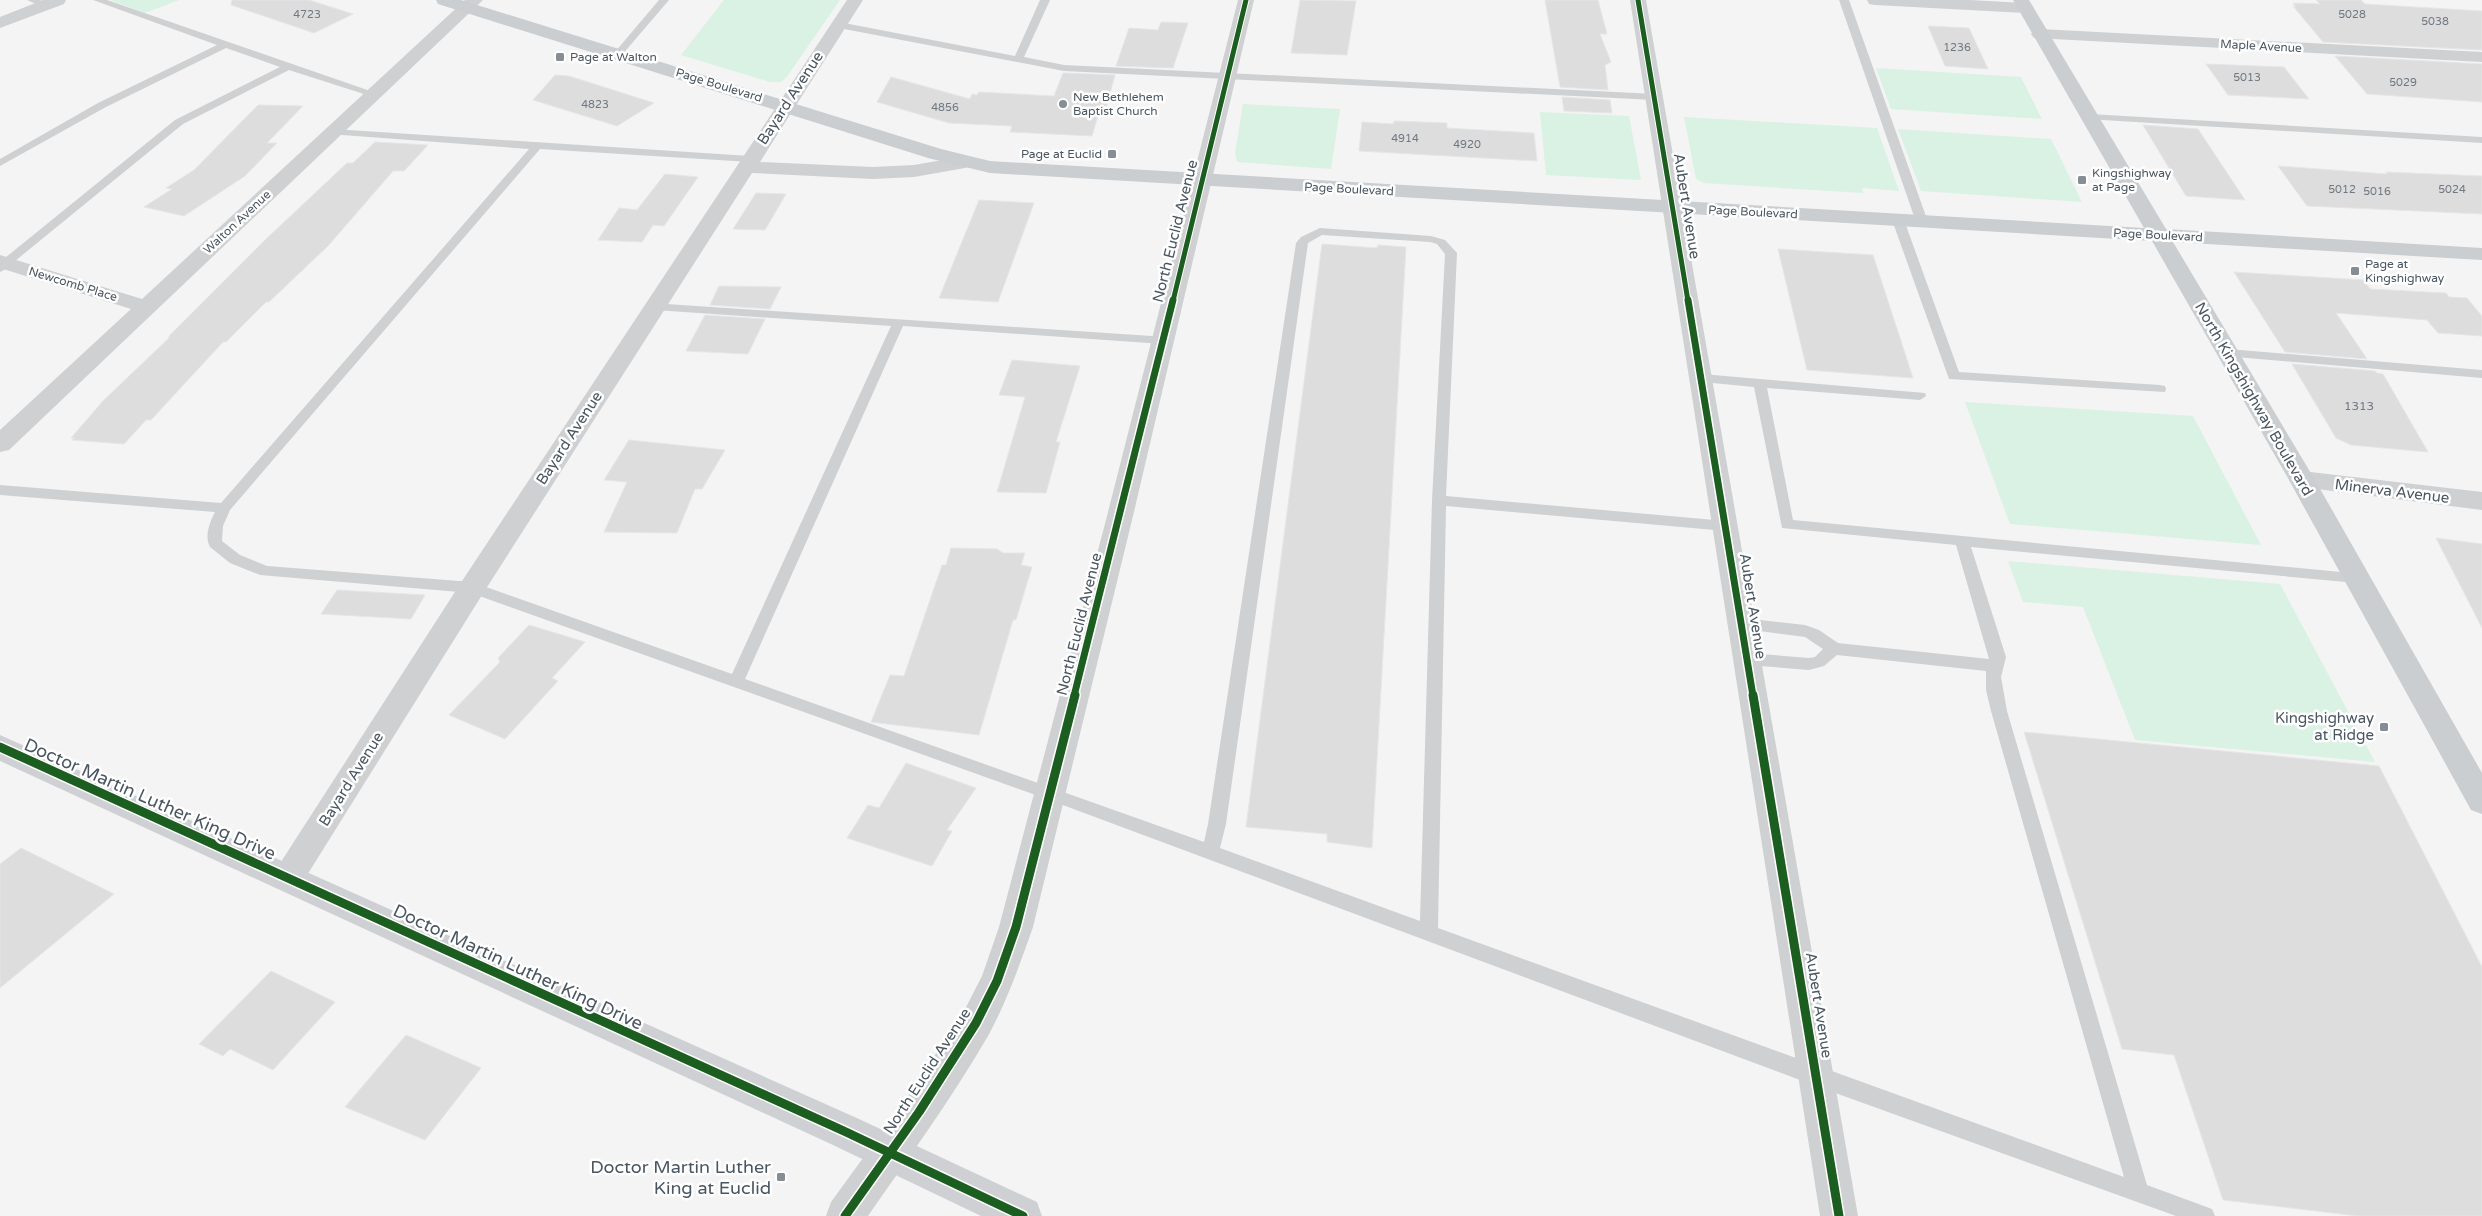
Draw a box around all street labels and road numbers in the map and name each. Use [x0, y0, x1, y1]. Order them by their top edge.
street label: Maple Avenue [2220, 37, 2302, 55]
street label: Bayard Avenue [753, 48, 827, 148]
street label: Page Boulevard [674, 65, 764, 105]
street label: Aubert Avenue [1670, 152, 1704, 260]
street label: North Euclid Avenue [1149, 158, 1201, 304]
street label: Page Boulevard [1304, 180, 1394, 198]
street label: Walton Avenue [201, 187, 274, 257]
street label: Page Boulevard [1708, 203, 1798, 221]
street label: Page Boulevard [2113, 226, 2203, 244]
street label: Newcomb Place [27, 264, 119, 304]
street label: North Kingshighway Boulevard [2191, 299, 2317, 499]
street label: Bayard Avenue [532, 388, 606, 488]
street label: Minerva Avenue [2334, 475, 2450, 507]
street label: North Euclid Avenue [1053, 551, 1105, 697]
street label: Aubert Avenue [1736, 552, 1770, 660]
street label: Bayard Avenue [315, 729, 387, 829]
street label: Doctor Martin Luther King Drive [21, 733, 279, 865]
street label: Doctor Martin Luther King Drive [390, 899, 646, 1035]
street label: Aubert Avenue [1802, 951, 1836, 1059]
street label: North Euclid Avenue [880, 1005, 974, 1137]

